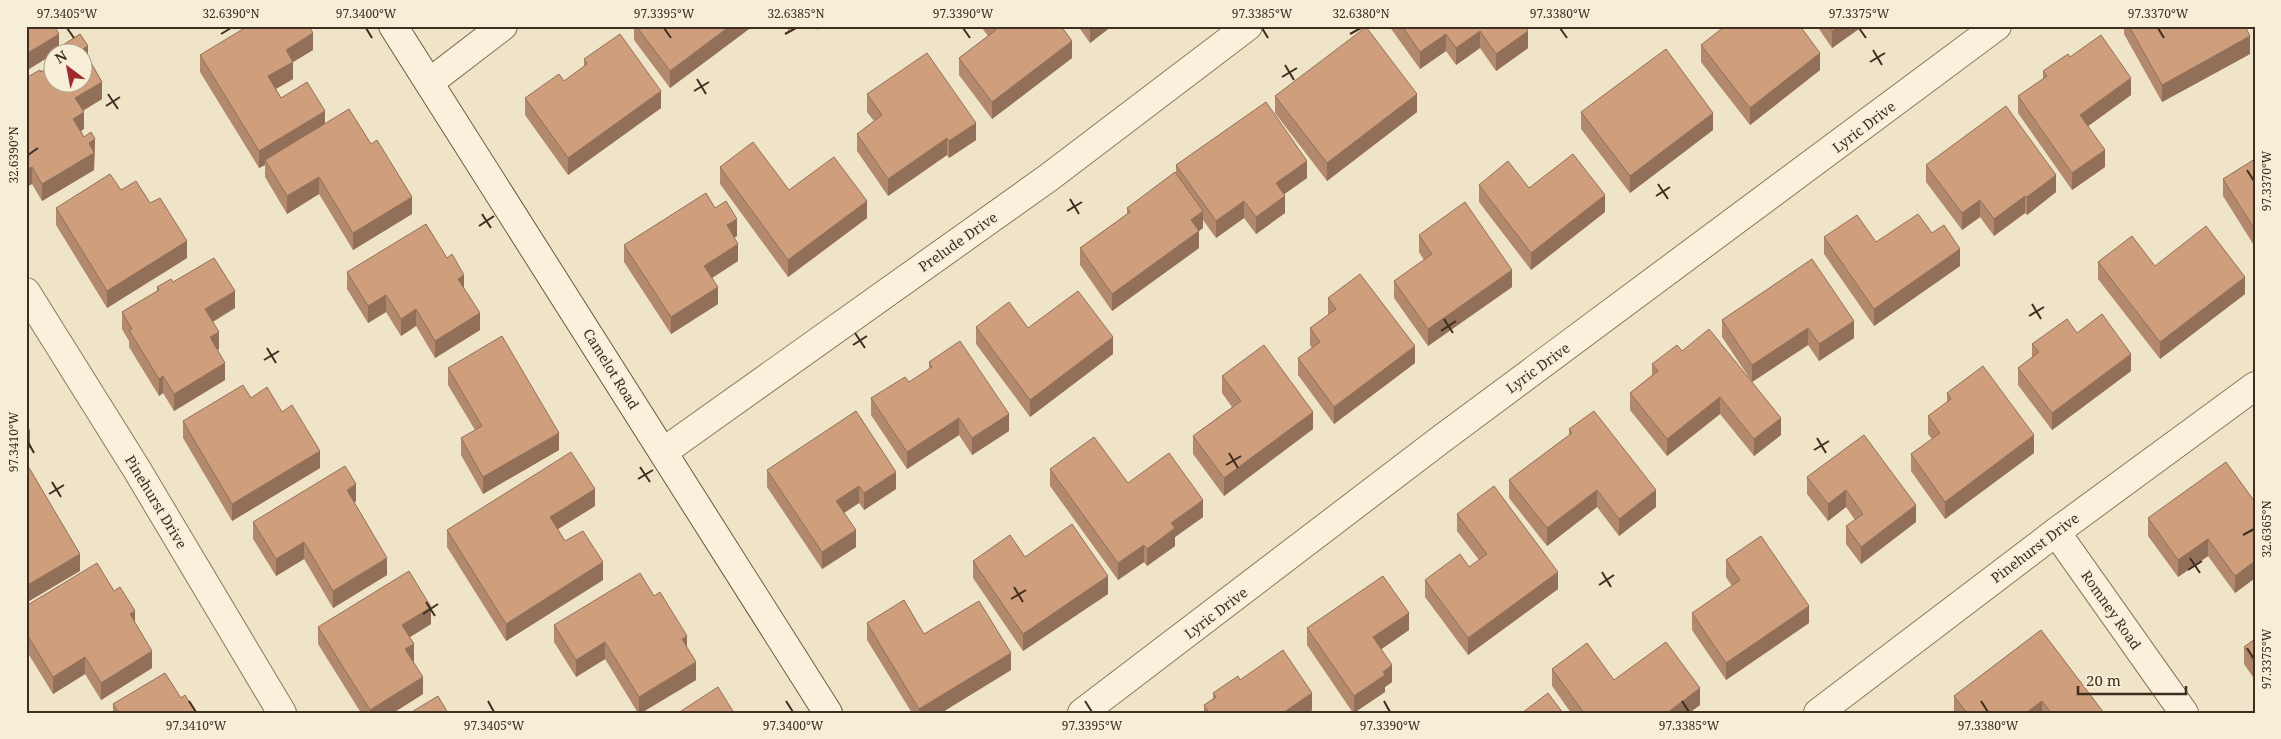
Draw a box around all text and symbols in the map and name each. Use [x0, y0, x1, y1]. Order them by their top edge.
text: 97.3405°W [37, 5, 98, 22]
text: 32.6390°N [202, 5, 260, 22]
text: 97.3400°W [336, 5, 397, 22]
text: 97.3395°W [634, 5, 695, 22]
text: 32.6385°N [767, 5, 825, 22]
text: 97.3390°W [933, 5, 994, 22]
text: 97.3385°W [1232, 5, 1293, 22]
text: 32.6380°N [1332, 5, 1390, 22]
text: 97.3380°W [1530, 5, 1591, 22]
text: 97.3375°W [1829, 5, 1890, 22]
text: 97.3370°W [2128, 5, 2189, 22]
north arrow [42, 42, 92, 92]
text: N [51, 46, 71, 68]
street label: Lyric Drive [1828, 97, 1899, 157]
text: 32.6390°N [5, 126, 22, 184]
text: 97.3370°W [2258, 150, 2275, 211]
street label: Prelude Drive [914, 207, 1001, 276]
street label: Camelot Road [579, 325, 644, 413]
street label: Lyric Drive [1502, 338, 1573, 397]
text: 97.3410°W [5, 411, 22, 472]
street label: Pinehurst Drive [121, 452, 192, 552]
text: 32.6365°N [2258, 500, 2275, 558]
street label: Pinehurst Drive [1987, 508, 2083, 587]
street label: Romney Road [2077, 566, 2146, 653]
street label: Lyric Drive [1180, 583, 1251, 643]
text: 97.3375°W [2258, 628, 2275, 689]
scale bar [2078, 664, 2186, 696]
text: 20 m [2086, 670, 2121, 690]
text: 97.3410°W [166, 717, 227, 734]
text: 97.3405°W [464, 717, 525, 734]
text: 97.3400°W [763, 717, 824, 734]
text: 97.3395°W [1062, 717, 1123, 734]
text: 97.3390°W [1360, 717, 1421, 734]
text: 97.3385°W [1659, 717, 1720, 734]
text: 97.3380°W [1958, 717, 2019, 734]

